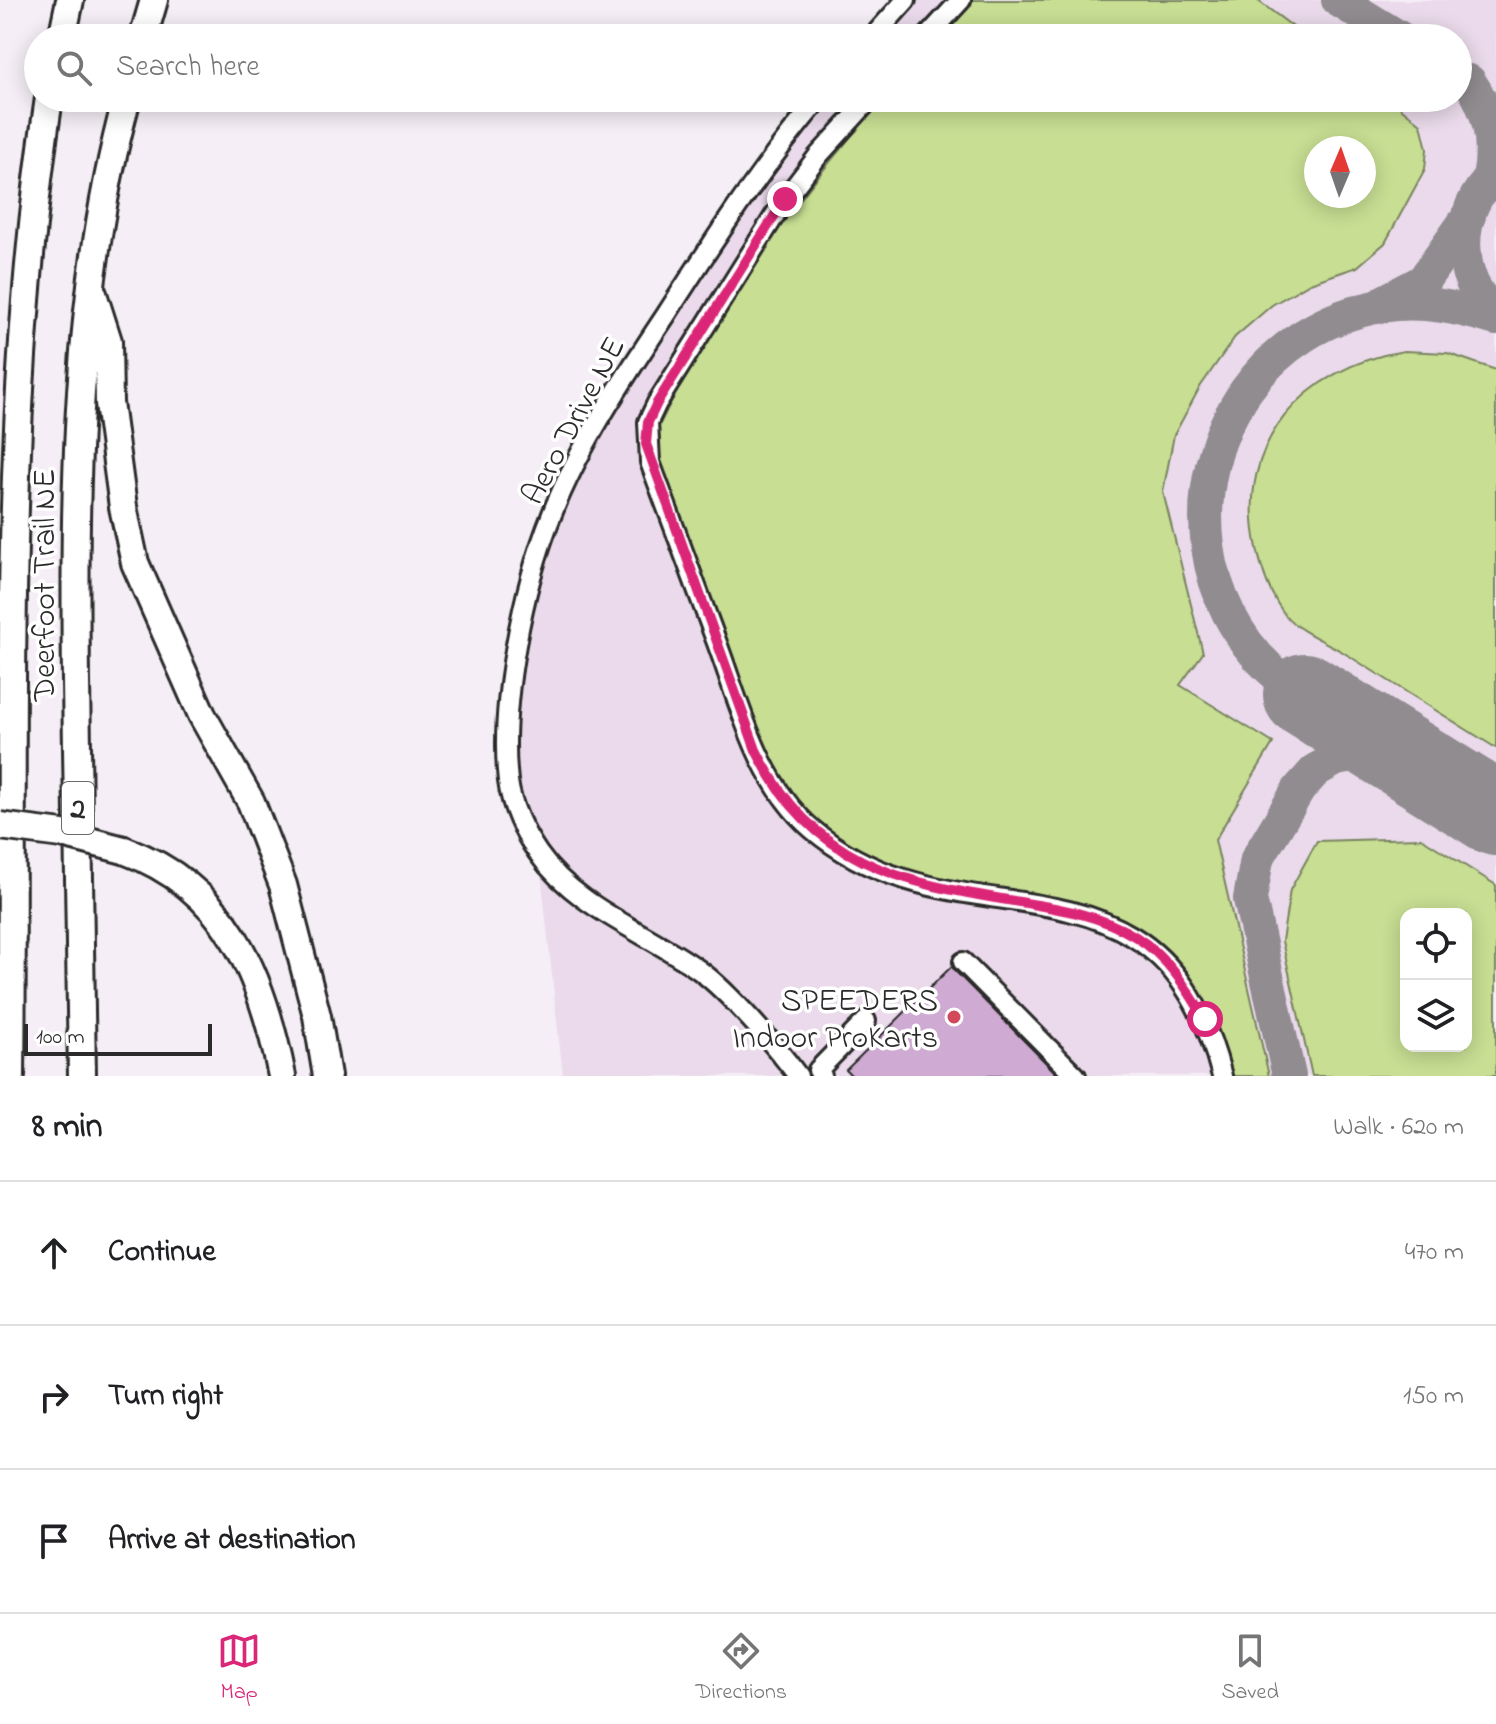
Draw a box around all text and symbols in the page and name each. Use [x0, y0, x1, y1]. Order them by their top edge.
search box [24, 24, 1472, 112]
icon: search [52, 46, 96, 90]
text: Search here [116, 46, 260, 90]
north arrow [1304, 136, 1376, 208]
route end [767, 181, 803, 217]
street label: Aero Drive NE [511, 329, 639, 514]
street label: Deerfoot Trail NE [23, 469, 70, 702]
road number: 2 [62, 782, 94, 834]
map controls [1400, 908, 1472, 1052]
button: locate [1400, 908, 1472, 980]
place label: SPEEDERS Indoor ProKarts [733, 979, 938, 1063]
button: layers [1400, 980, 1472, 1052]
route start [1187, 1001, 1223, 1037]
marker: SPEEDERS Indoor ProKarts [945, 1008, 963, 1026]
scale bar [24, 1020, 212, 1056]
text: 100 m [36, 1022, 85, 1054]
text: 8 min [32, 1103, 103, 1153]
text: Walk · 620 m [1333, 1109, 1464, 1147]
icon: ahead [32, 1231, 76, 1275]
text: Continue [108, 1231, 216, 1275]
text: 470 m [1405, 1234, 1464, 1272]
icon: right [32, 1375, 76, 1419]
text: Turn right [108, 1375, 223, 1419]
text: 150 m [1403, 1378, 1464, 1416]
icon: arrive [32, 1519, 76, 1563]
text: Arrive at destination [108, 1519, 356, 1563]
tab: Map [217, 1629, 261, 1709]
tab: Directions [696, 1629, 787, 1709]
tab: Saved [1221, 1629, 1279, 1709]

